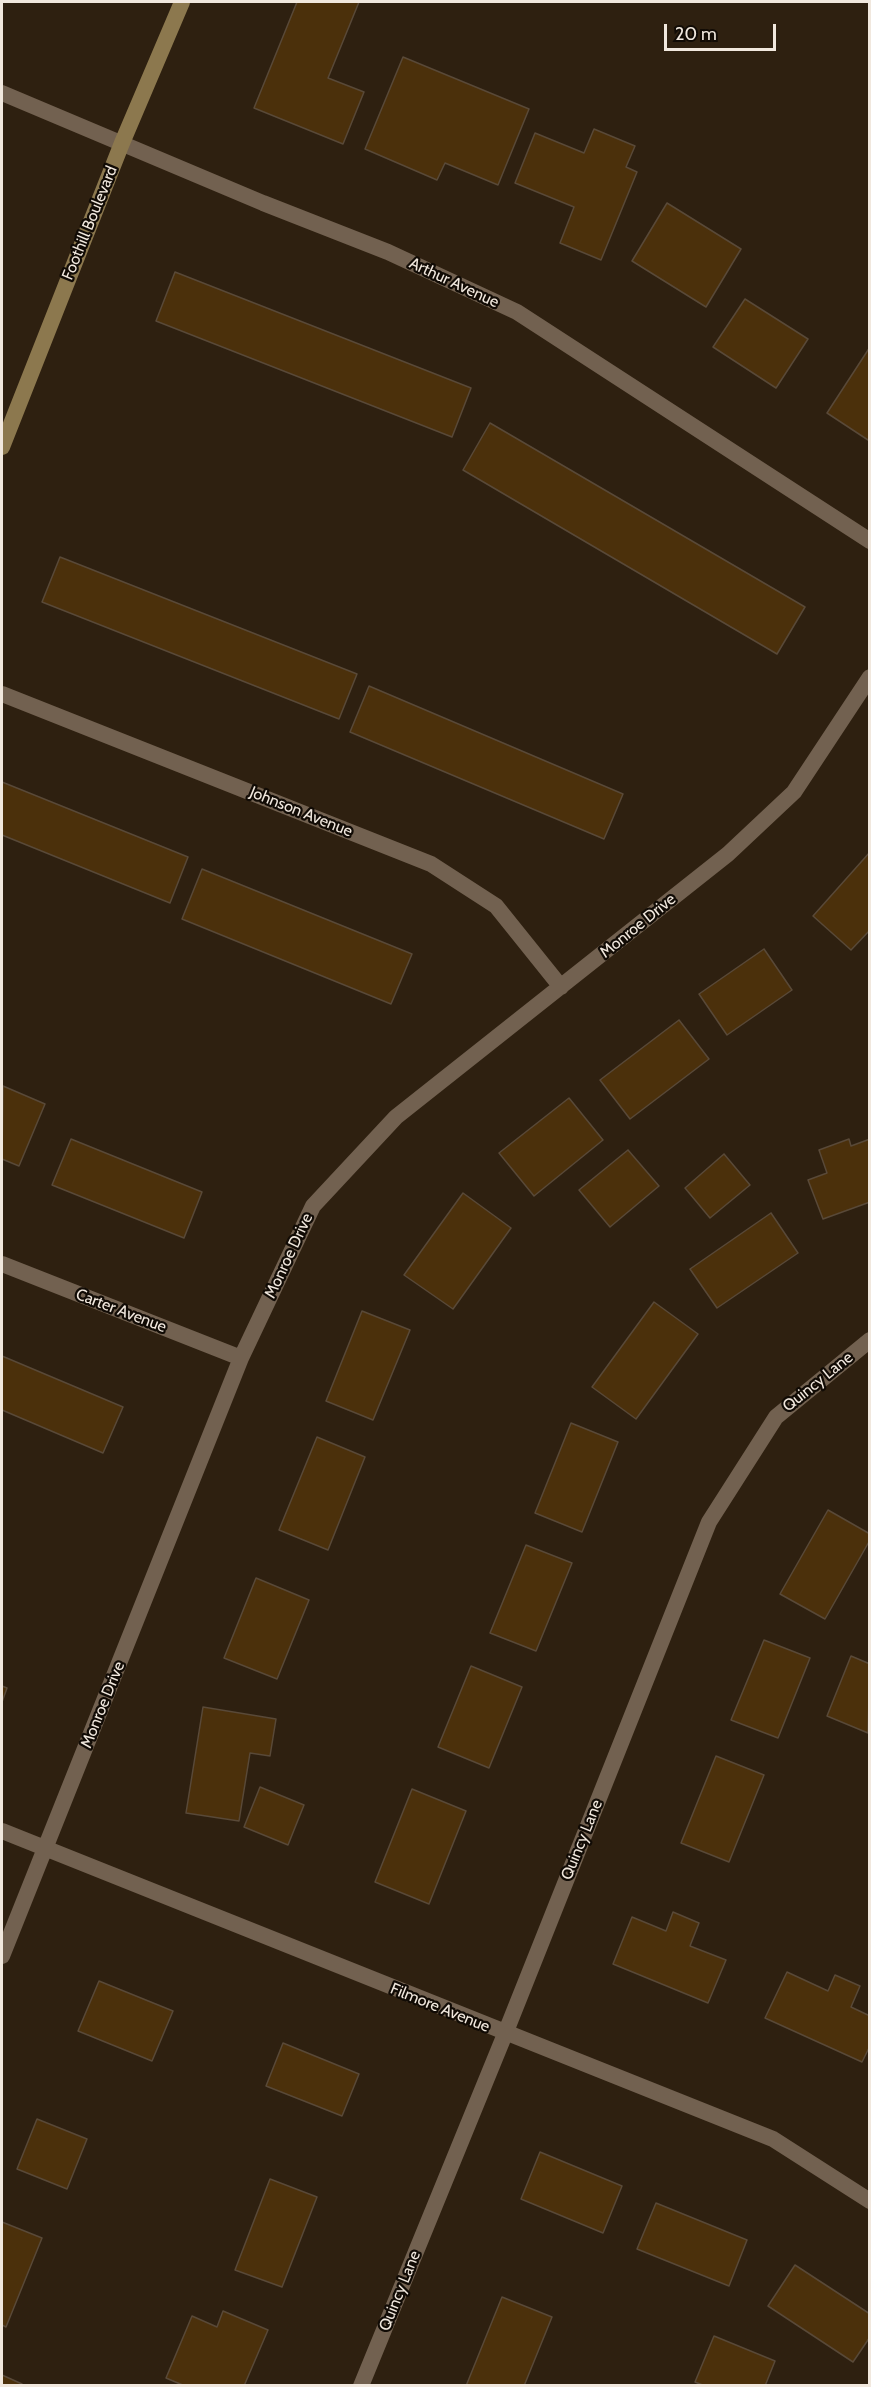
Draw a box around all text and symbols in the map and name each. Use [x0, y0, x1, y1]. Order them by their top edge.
scale bar [667, 12, 780, 50]
text: 20 m [675, 23, 717, 45]
street label: Foothill Boulevard [58, 163, 122, 283]
street label: Arthur Avenue [406, 254, 502, 312]
street label: Johnson Avenue [247, 783, 355, 841]
street label: Monroe Drive [596, 890, 680, 962]
street label: Monroe Drive [261, 1210, 317, 1302]
street label: Carter Avenue [73, 1285, 169, 1337]
street label: Quincy Lane [779, 1348, 857, 1416]
street label: Monroe Drive [77, 1659, 129, 1751]
street label: Quincy Lane [557, 1797, 607, 1883]
street label: Filmore Avenue [387, 1979, 493, 2037]
street label: Quincy Lane [375, 2248, 425, 2334]

